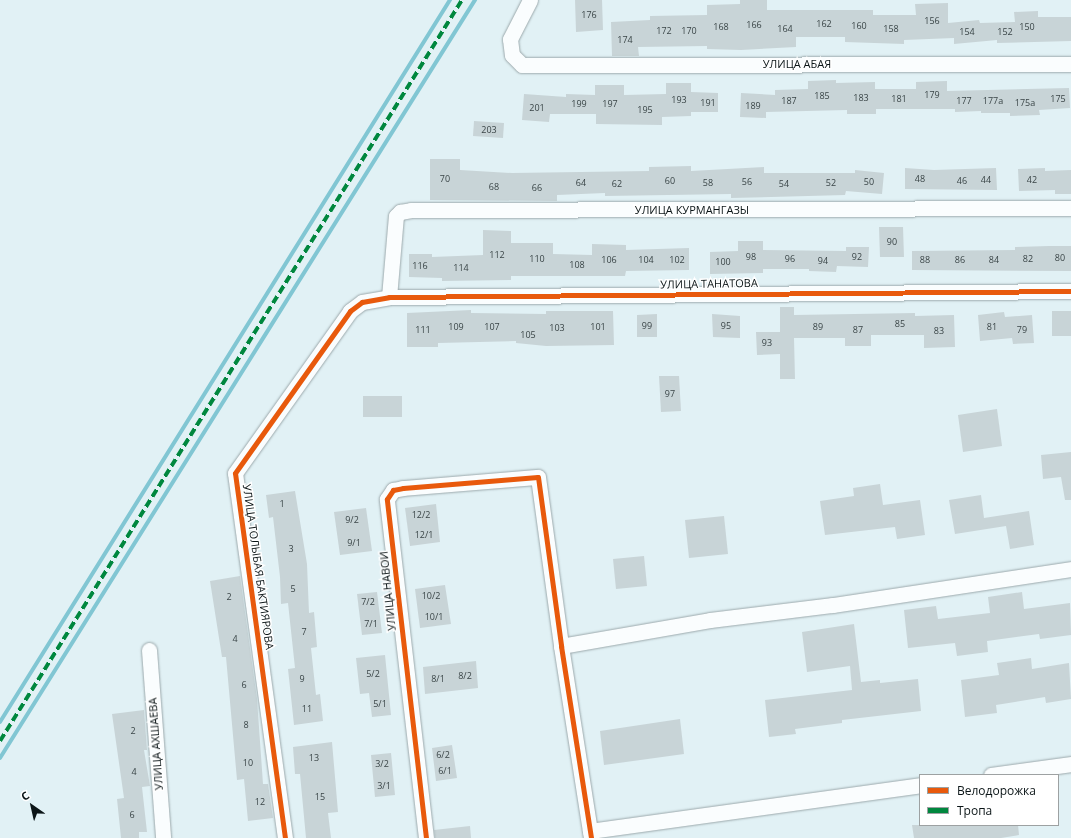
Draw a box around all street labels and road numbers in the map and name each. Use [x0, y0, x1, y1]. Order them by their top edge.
street label: УЛИЦА АБАЯ [763, 57, 831, 71]
street label: УЛИЦА КУРМАНГАЗЫ [635, 203, 749, 217]
street label: УЛИЦА ТАНАТОВА [660, 277, 758, 291]
street label: УЛИЦА ТОЛЫБАЯ БАКТИЯРОВА [240, 483, 276, 651]
street label: УЛИЦА НАВОИ [377, 551, 399, 631]
street label: УЛИЦА АХШАЕВА [146, 697, 166, 791]

